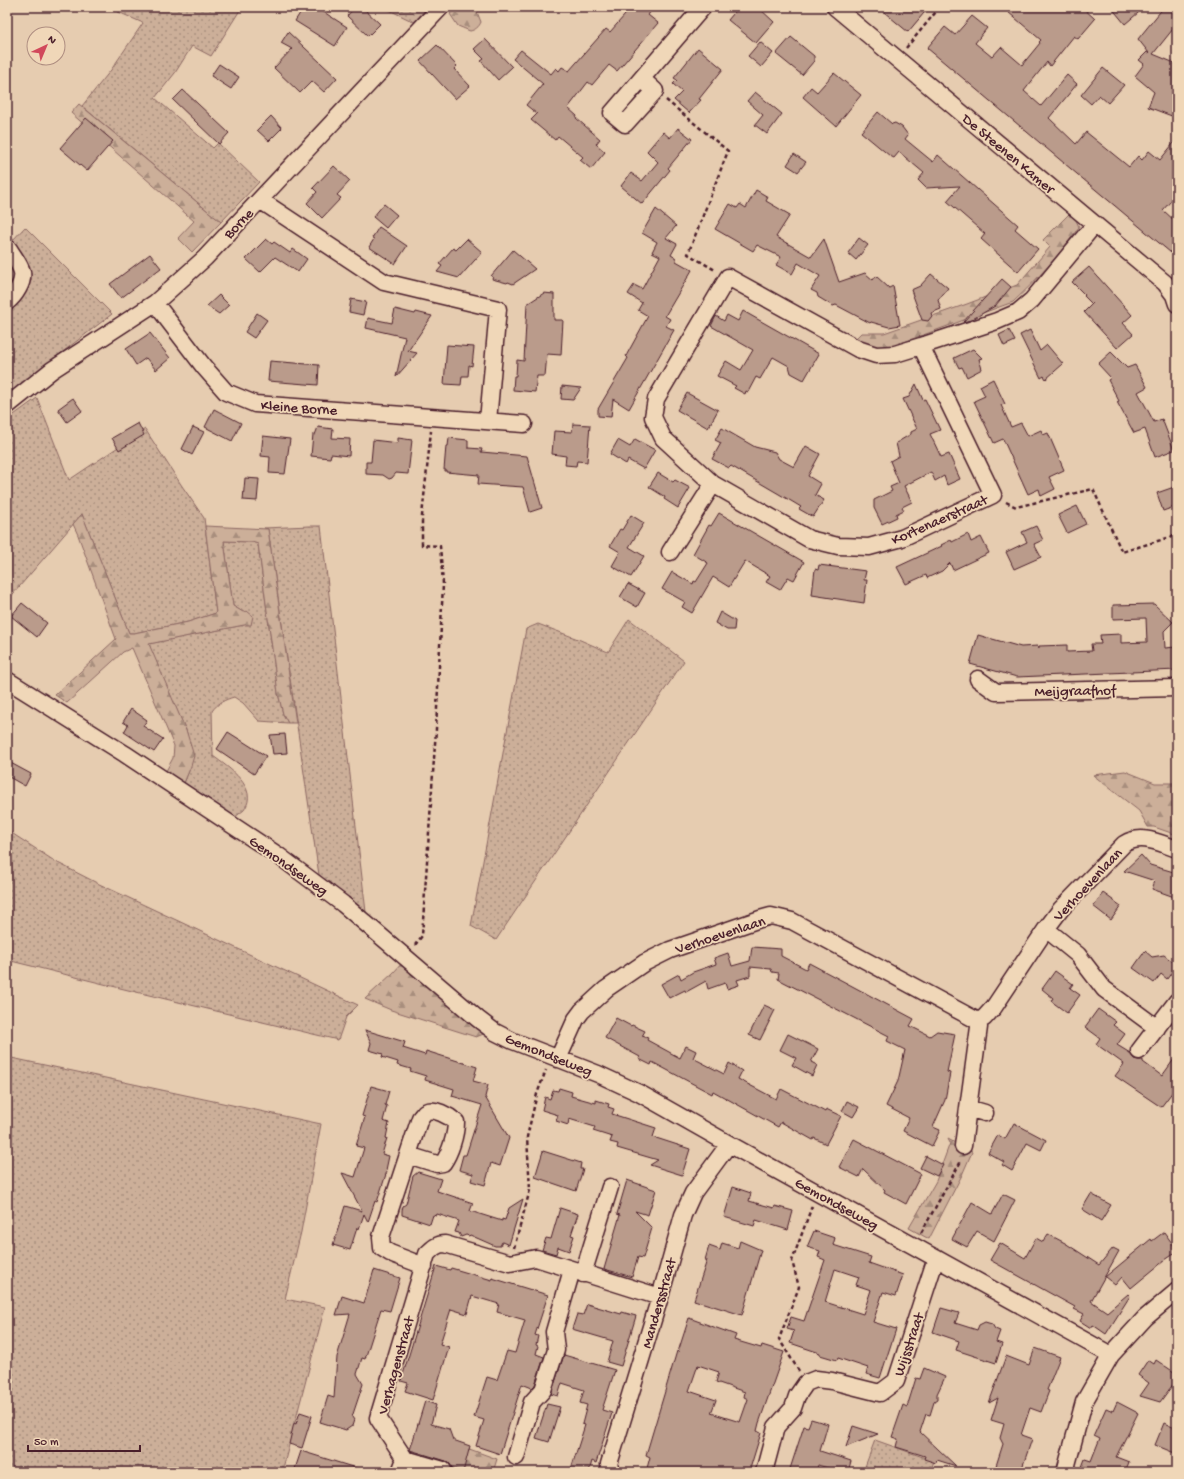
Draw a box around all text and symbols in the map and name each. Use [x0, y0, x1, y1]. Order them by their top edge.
north arrow [26, 26, 66, 66]
text: N [45, 33, 58, 47]
street label: De Steenen Kamer [957, 110, 1059, 200]
street label: Borne [220, 205, 258, 244]
street label: Kleine Borne [260, 397, 338, 421]
street label: Kortenaerstraat [889, 491, 992, 550]
street label: Meijgraafhof [1034, 682, 1117, 702]
street label: Gemondseweg [245, 833, 331, 901]
street label: Verhoevenlaan [1049, 845, 1127, 926]
street label: Verhoevenlaan [672, 913, 768, 959]
street label: Gemondseweg [502, 1030, 595, 1082]
street label: Gemondseweg [791, 1174, 881, 1235]
street label: Mandersstraat [638, 1255, 682, 1351]
street label: Wijsstraat [891, 1309, 930, 1379]
street label: Verhagenstraat [374, 1313, 420, 1417]
scale bar [28, 1427, 140, 1453]
text: 50 m [34, 1436, 59, 1450]

